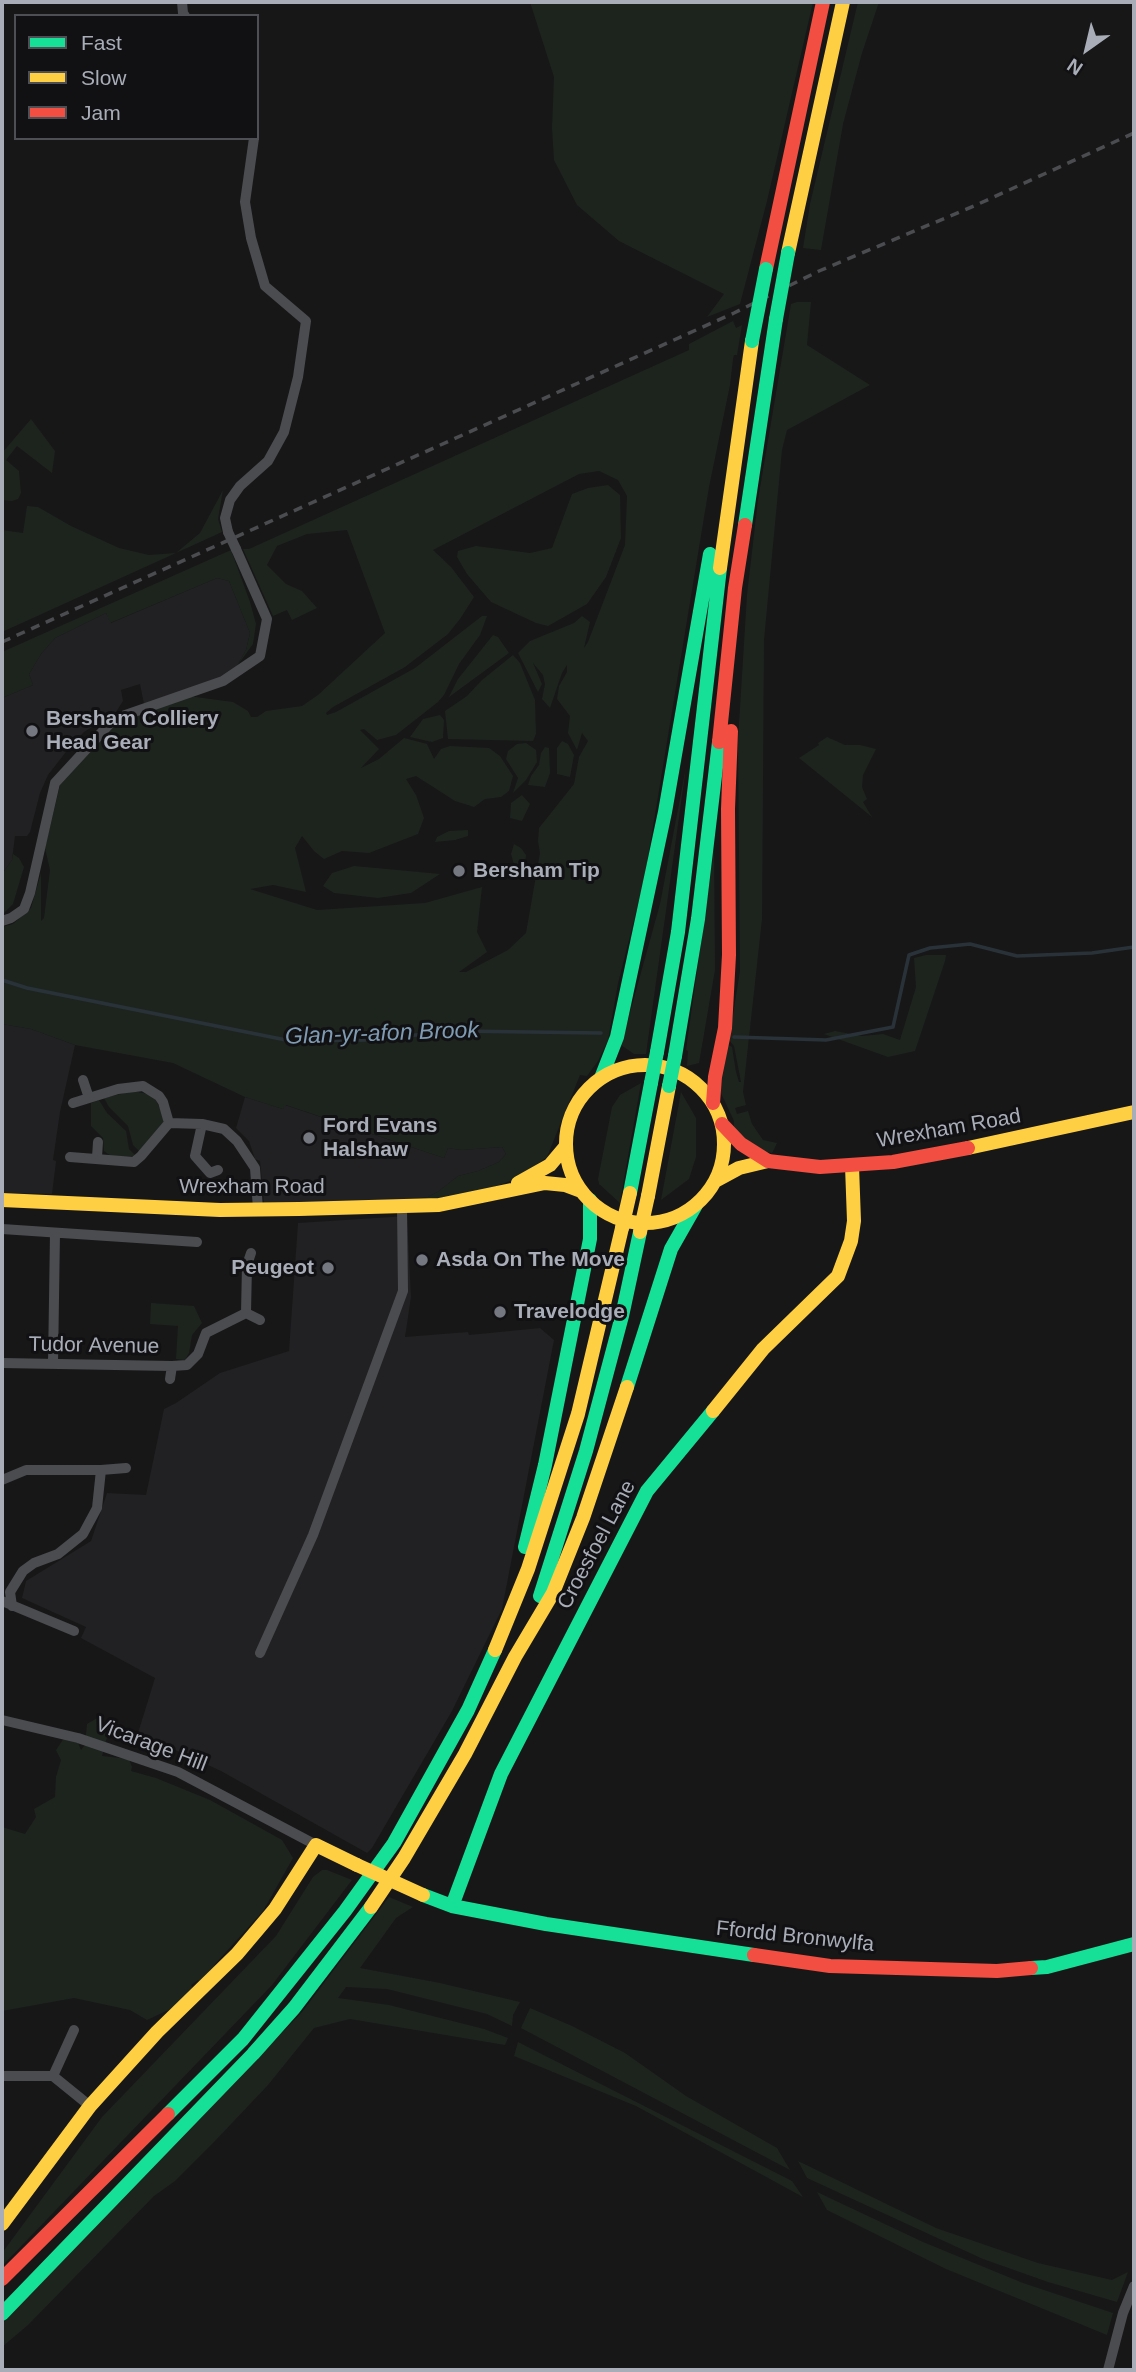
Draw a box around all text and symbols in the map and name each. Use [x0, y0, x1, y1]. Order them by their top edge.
legend [14, 14, 259, 140]
north arrow [1052, 14, 1122, 84]
text: Fast [81, 31, 122, 54]
text: N [1063, 54, 1087, 79]
text: Slow [81, 66, 127, 89]
text: Jam [81, 101, 121, 124]
place label: Bersham Colliery Head Gear [46, 706, 219, 756]
marker: Bersham Colliery Head Gear [24, 723, 40, 739]
place label: Bersham Tip [473, 858, 600, 884]
marker: Bersham Tip [451, 863, 467, 879]
water label: Glan-yr-afon Brook [285, 1017, 479, 1051]
street label: Wrexham Road [875, 1104, 1023, 1154]
place label: Ford Evans Halshaw [323, 1113, 437, 1163]
marker: Ford Evans Halshaw [301, 1130, 317, 1146]
street label: Wrexham Road [179, 1174, 325, 1200]
place label: Asda On The Move [436, 1247, 625, 1273]
marker: Asda On The Move [414, 1252, 430, 1268]
place label: Peugeot [231, 1255, 314, 1281]
marker: Peugeot [320, 1260, 336, 1276]
place label: Travelodge [514, 1299, 625, 1325]
marker: Travelodge [492, 1304, 508, 1320]
street label: Tudor Avenue [28, 1332, 160, 1360]
street label: Croesfoel Lane [552, 1476, 642, 1614]
street label: Vicarage Hill [92, 1712, 210, 1778]
street label: Ffordd Bronwylfa [715, 1916, 875, 1958]

